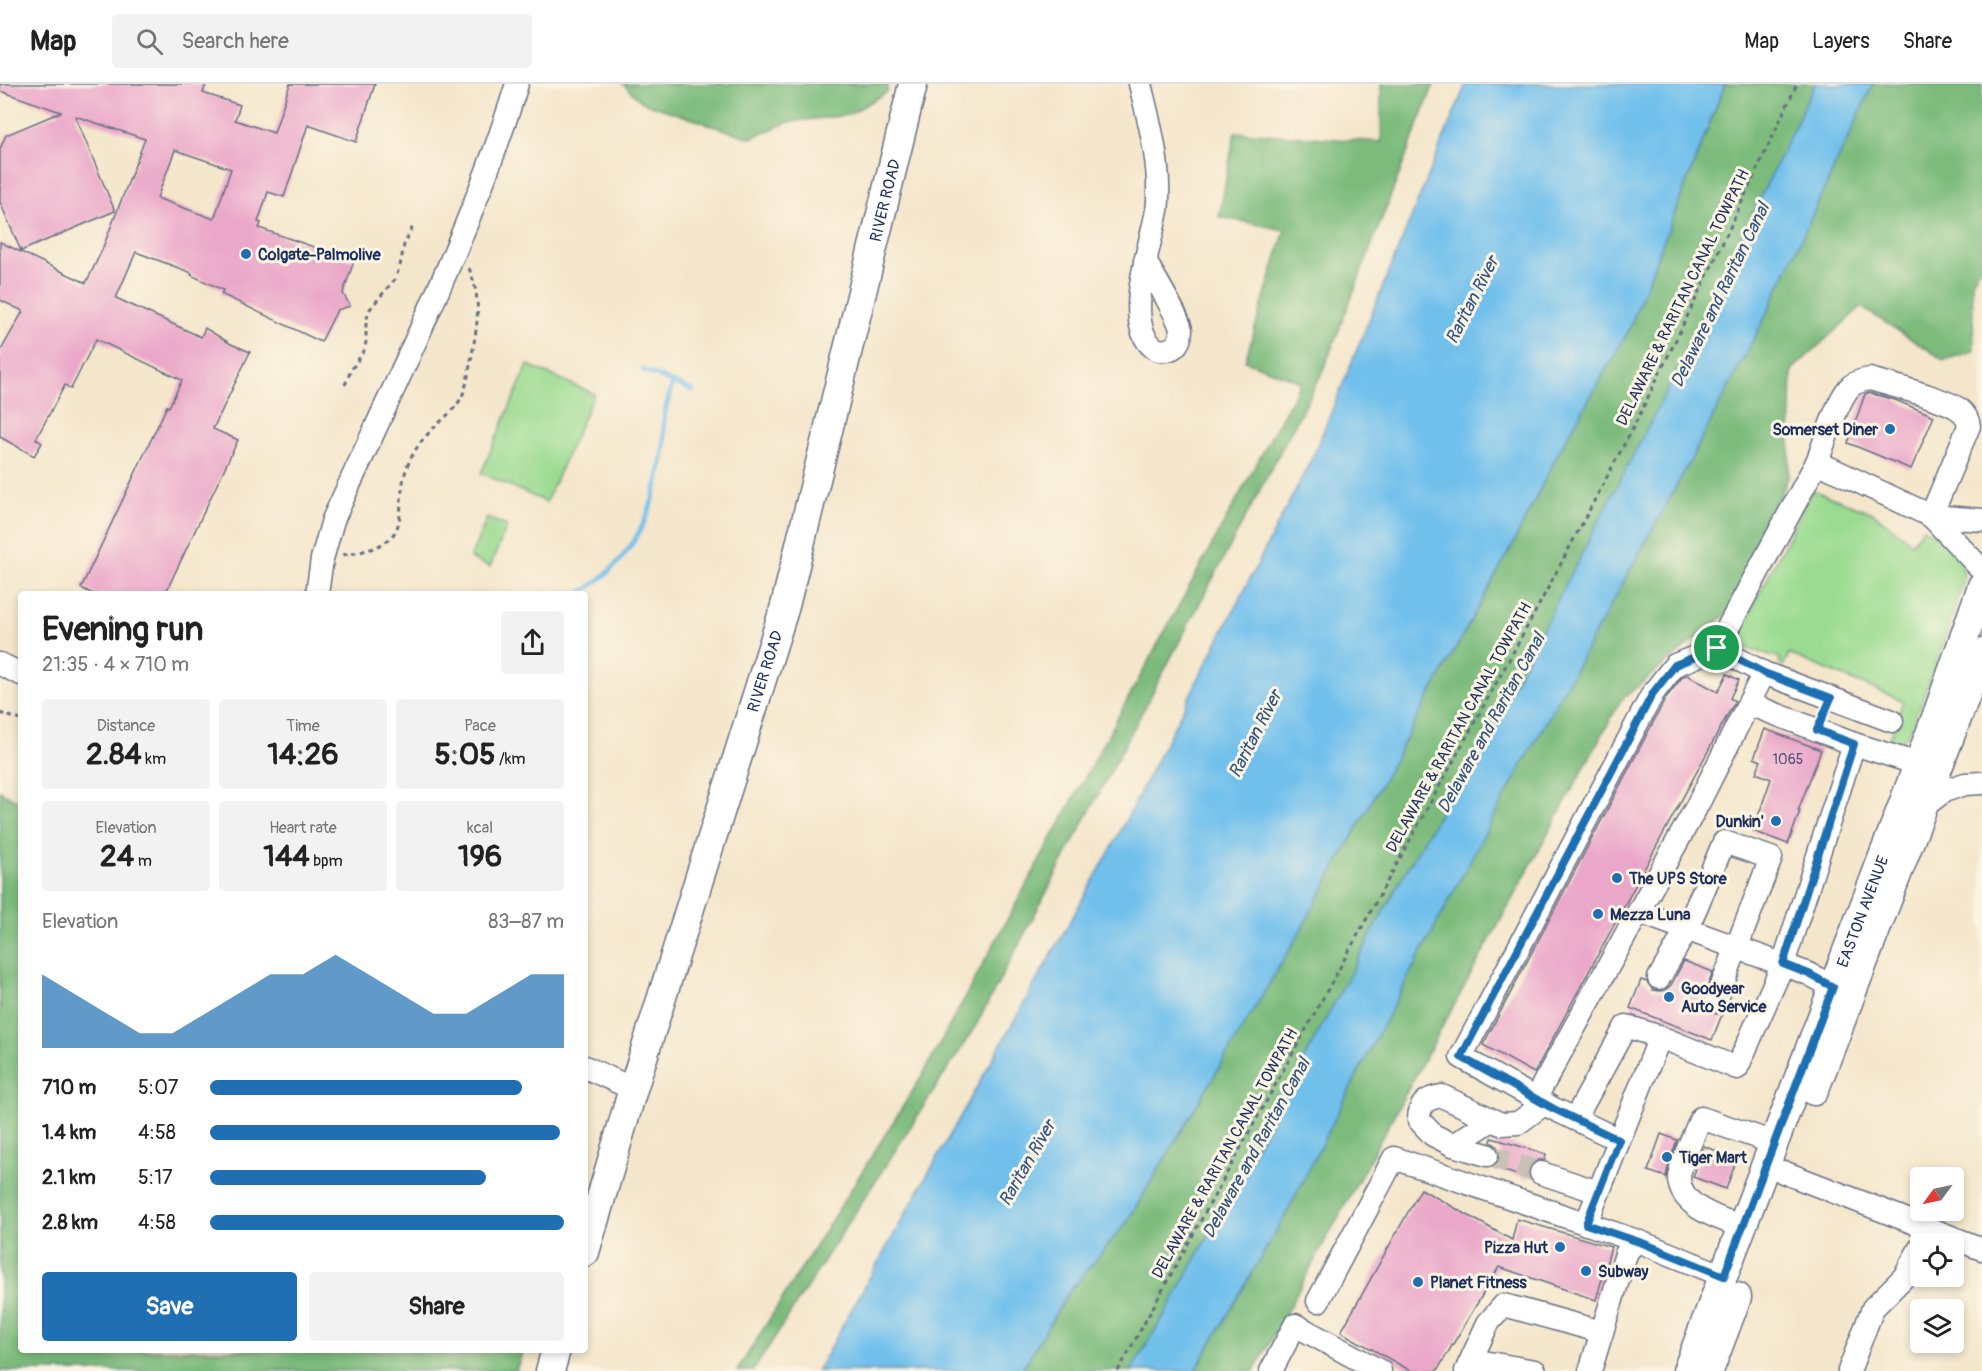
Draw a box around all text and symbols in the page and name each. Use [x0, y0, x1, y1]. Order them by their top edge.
search box [112, 14, 532, 68]
text: Map [30, 24, 76, 59]
icon: search [133, 25, 166, 58]
text: Search here [181, 27, 289, 55]
text: Map [1744, 28, 1779, 55]
text: Layers [1812, 28, 1870, 55]
text: Share [1903, 28, 1952, 55]
street label: RIVER ROAD [866, 157, 905, 244]
street label: DELAWARE & RARITAN CANAL TOWPATH [1612, 166, 1754, 429]
water label: Delaware and Raritan Canal [1666, 198, 1776, 391]
place label: Colgate-Palmolive [258, 245, 382, 265]
marker: Colgate-Palmolive [239, 247, 253, 261]
water label: Raritan River [1441, 250, 1505, 348]
place label: Somerset Diner [1772, 420, 1878, 440]
marker: Somerset Diner [1883, 422, 1897, 436]
street label: DELAWARE & RARITAN CANAL TOWPATH [1382, 599, 1536, 856]
text: Evening run [42, 609, 203, 650]
button: share [501, 611, 564, 674]
pin [1691, 622, 1742, 673]
street label: RIVER ROAD [743, 628, 788, 715]
water label: Delaware and Raritan Canal [1432, 628, 1551, 817]
icon: arrive [1700, 631, 1733, 664]
text: 21:35 · 4 × 710 m [42, 652, 189, 677]
water label: Raritan River [1224, 684, 1288, 782]
text: Distance [97, 716, 155, 736]
text: Time [286, 716, 320, 736]
text: Pace [464, 716, 496, 736]
text: 2.84 [86, 736, 142, 773]
text: 14:26 [267, 736, 339, 773]
text: 5:05 [434, 736, 495, 773]
text: km [142, 749, 166, 769]
text: /km [495, 749, 526, 769]
house number: 1065 [1773, 751, 1803, 768]
place label: Dunkin' [1716, 812, 1764, 832]
marker: Dunkin' [1769, 814, 1783, 828]
text: Elevation [96, 818, 156, 838]
text: Heart rate [269, 818, 337, 838]
text: kcal [467, 818, 493, 838]
text: 24 [100, 838, 134, 875]
text: 144 [263, 838, 310, 875]
text: 196 [458, 838, 502, 875]
text: m [134, 851, 152, 871]
text: bpm [310, 851, 343, 871]
street label: EASTON AVENUE [1833, 853, 1893, 970]
place label: The UPS Store [1628, 869, 1728, 889]
marker: The UPS Store [1610, 871, 1624, 885]
place label: Mezza Luna [1610, 905, 1691, 925]
marker: Mezza Luna [1591, 907, 1605, 921]
text: Elevation [42, 909, 118, 934]
text: 83–87 m [488, 909, 564, 934]
place label: Goodyear Auto Service [1681, 979, 1767, 1017]
marker: Goodyear Auto Service [1662, 990, 1676, 1004]
street label: DELAWARE & RARITAN CANAL TOWPATH [1148, 1025, 1302, 1282]
water label: Delaware and Raritan Canal [1197, 1053, 1316, 1242]
text: 710 m [42, 1075, 96, 1100]
text: 5:07 [138, 1075, 178, 1100]
water label: Raritan River [994, 1114, 1062, 1210]
text: 1.4 km [42, 1120, 96, 1145]
text: 4:58 [138, 1120, 176, 1145]
place label: Tiger Mart [1678, 1148, 1748, 1168]
marker: Tiger Mart [1660, 1150, 1674, 1164]
text: 2.1 km [42, 1165, 96, 1190]
text: 5:17 [138, 1165, 173, 1190]
north arrow [1910, 1167, 1964, 1221]
map controls [1910, 1167, 1964, 1353]
text: 2.8 km [42, 1210, 98, 1235]
text: 4:58 [138, 1210, 176, 1235]
button: locate [1910, 1233, 1964, 1287]
place label: Pizza Hut [1484, 1238, 1549, 1258]
marker: Pizza Hut [1553, 1240, 1567, 1254]
place label: Subway [1598, 1262, 1648, 1282]
marker: Subway [1579, 1264, 1593, 1278]
button: Save [42, 1272, 297, 1341]
button: Share [309, 1272, 564, 1341]
place label: Planet Fitness [1430, 1273, 1527, 1293]
marker: Planet Fitness [1411, 1275, 1425, 1289]
button: layers [1910, 1299, 1964, 1353]

